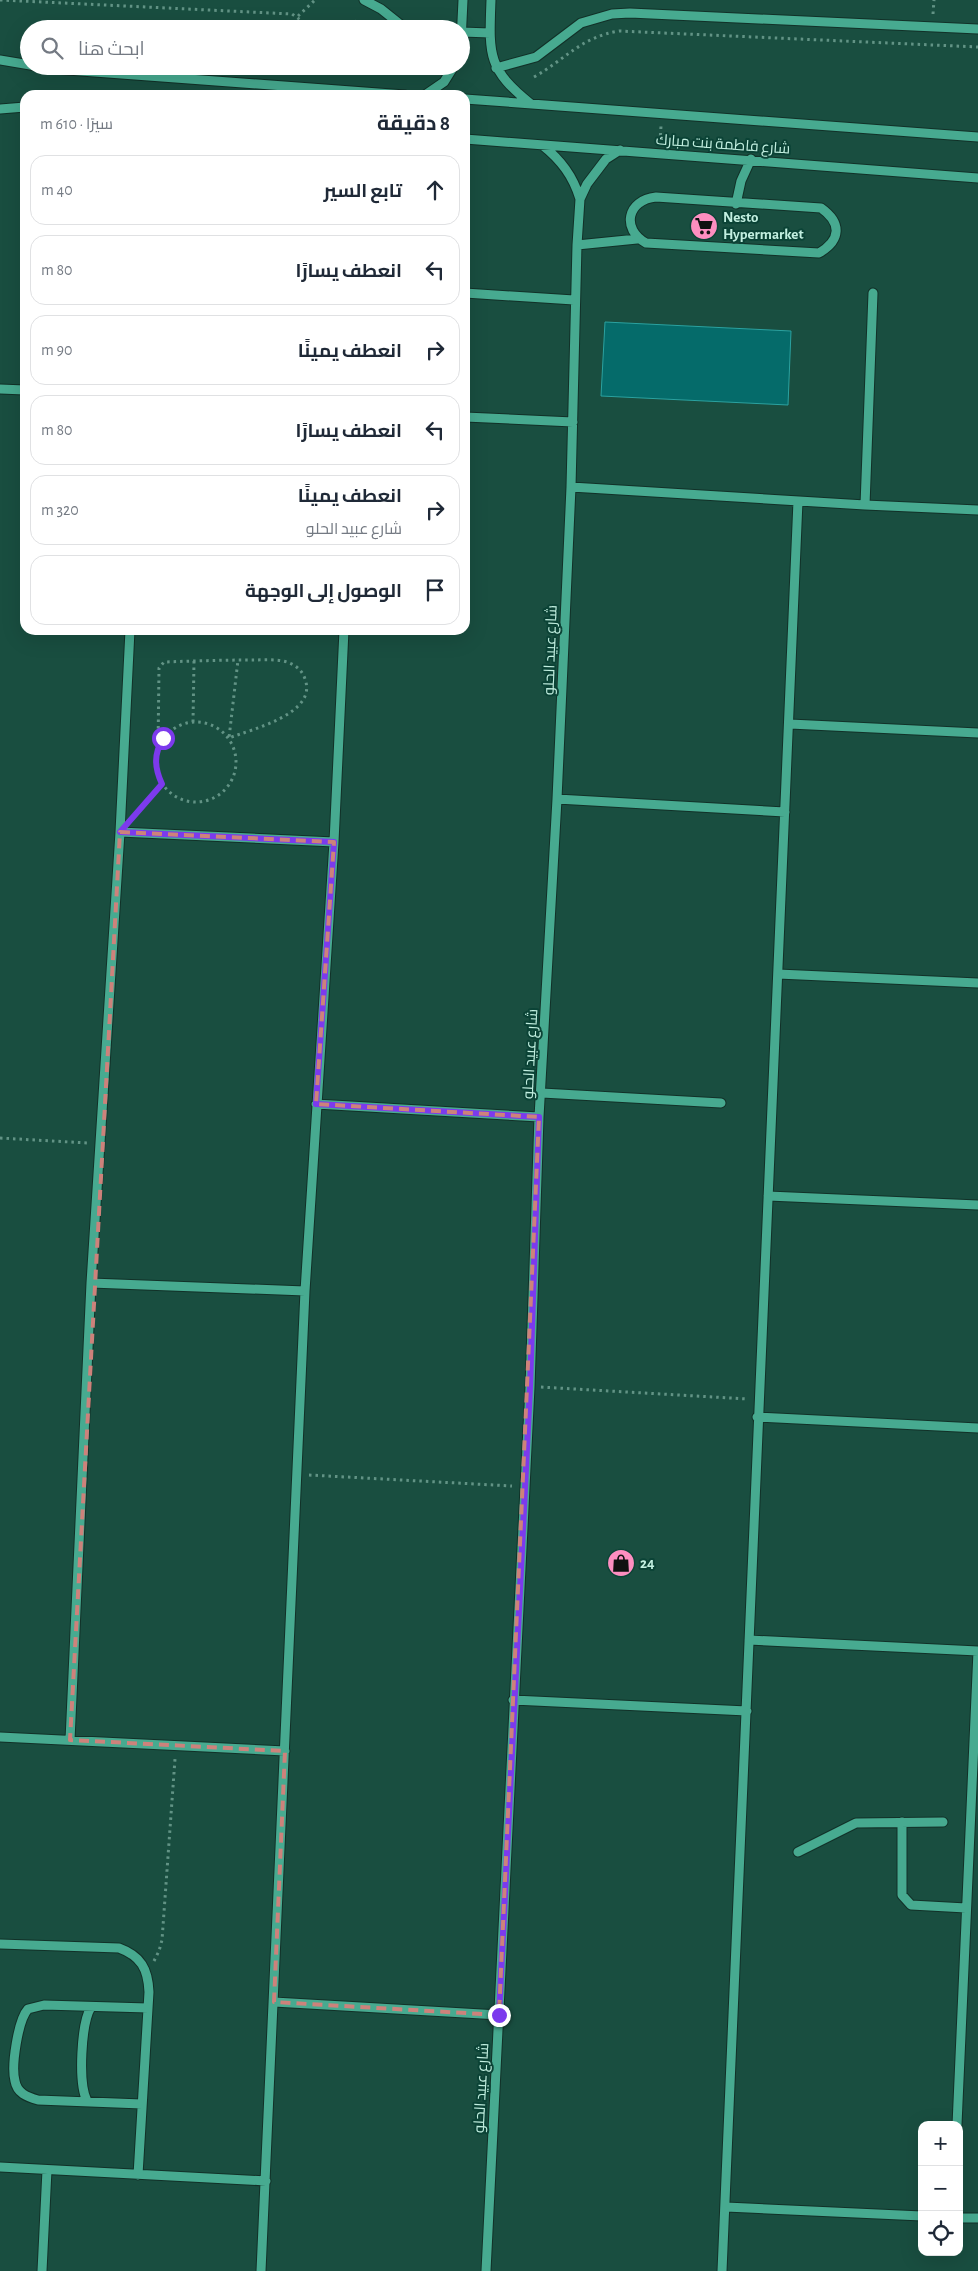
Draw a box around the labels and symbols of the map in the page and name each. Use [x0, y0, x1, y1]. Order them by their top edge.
street label: شارع فاطمة بنت مبارك [655, 131, 791, 160]
place label: Nesto Hypermarket [723, 210, 803, 242]
supermarket icon: Nesto Hypermarket [689, 211, 719, 241]
street label: شارع عبيد الحلو [540, 605, 563, 695]
route start [152, 727, 175, 750]
street label: شارع عبيد الحلو [520, 1009, 543, 1100]
shop icon: 24 [606, 1548, 636, 1578]
place label: 24 [640, 1556, 655, 1571]
route end [488, 2004, 511, 2027]
street label: شارع عبيد الحلو [471, 2043, 494, 2134]

